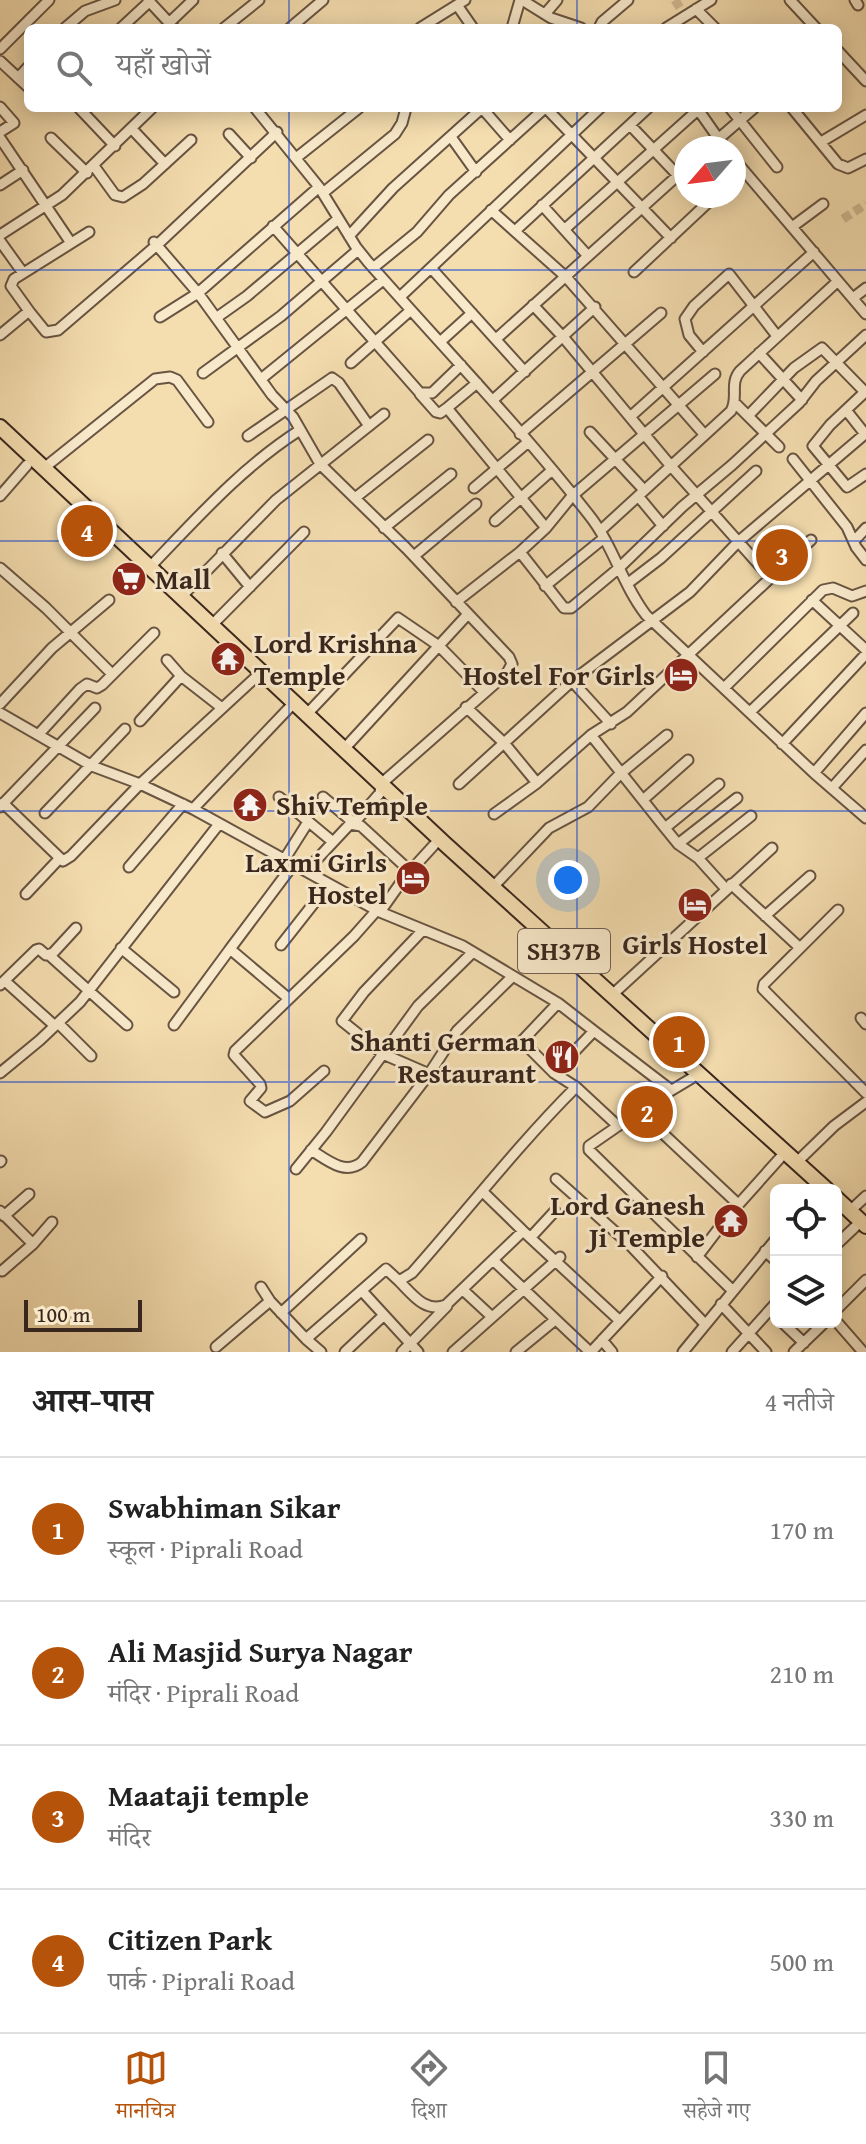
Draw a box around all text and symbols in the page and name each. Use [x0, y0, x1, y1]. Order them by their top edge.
search box [24, 24, 842, 112]
text: यहाँ खोजें [116, 42, 210, 86]
icon: search [52, 46, 96, 90]
north arrow [674, 136, 746, 208]
pin: 4 [61, 501, 113, 561]
pin: 3 [756, 525, 808, 585]
place label: Mall [155, 558, 211, 599]
supermarket icon: Mall [110, 560, 148, 598]
place label: Lord Krishna Temple [254, 622, 418, 695]
temple icon: Lord Krishna Temple [209, 640, 247, 678]
place label: Hostel For Girls [463, 654, 655, 695]
hotel icon: Hostel For Girls [662, 656, 700, 694]
place label: Shiv Temple [276, 784, 428, 825]
temple icon: Shiv Temple [231, 786, 269, 824]
place label: Laxmi Girls Hostel [245, 841, 387, 914]
hotel icon: Laxmi Girls Hostel [394, 859, 432, 897]
your location [548, 860, 588, 900]
hotel icon: Girls Hostel [676, 886, 714, 924]
place label: Girls Hostel [623, 923, 768, 964]
road number: SH37B [518, 929, 610, 973]
pin: 1 [653, 1012, 705, 1072]
place label: Shanti German Restaurant [350, 1020, 536, 1093]
restaurant icon: Shanti German Restaurant [543, 1038, 581, 1076]
pin: 2 [621, 1082, 673, 1142]
place label: Lord Ganesh Ji Temple [550, 1184, 705, 1257]
map controls [770, 1184, 842, 1328]
button: locate [770, 1184, 842, 1256]
temple icon: Lord Ganesh Ji Temple [712, 1202, 750, 1240]
button: layers [770, 1256, 842, 1328]
scale bar [24, 1296, 142, 1332]
text: 100 m [36, 1298, 91, 1330]
text: आस-पास [32, 1375, 152, 1424]
text: 4 नतीजे [765, 1382, 834, 1421]
text: Swabhiman Sikar [108, 1485, 340, 1529]
text: 1 [51, 1510, 65, 1549]
text: 170 m [769, 1510, 834, 1549]
text: स्कूल · Piprali Road [108, 1529, 303, 1568]
text: Ali Masjid Surya Nagar [108, 1629, 413, 1673]
text: 2 [51, 1654, 65, 1693]
text: 210 m [769, 1654, 834, 1693]
text: मंदिर · Piprali Road [108, 1673, 299, 1712]
text: Maataji temple [108, 1773, 309, 1817]
text: 3 [51, 1798, 65, 1837]
text: 330 m [769, 1798, 834, 1837]
text: मंदिर [108, 1817, 151, 1856]
text: Citizen Park [108, 1917, 272, 1961]
text: 4 [51, 1942, 65, 1981]
text: 500 m [769, 1942, 834, 1981]
text: पार्क · Piprali Road [108, 1961, 295, 2000]
tab: मानचित्र [116, 2046, 175, 2132]
tab: दिशा [407, 2046, 451, 2132]
tab: सहेजे गए [683, 2046, 750, 2132]

